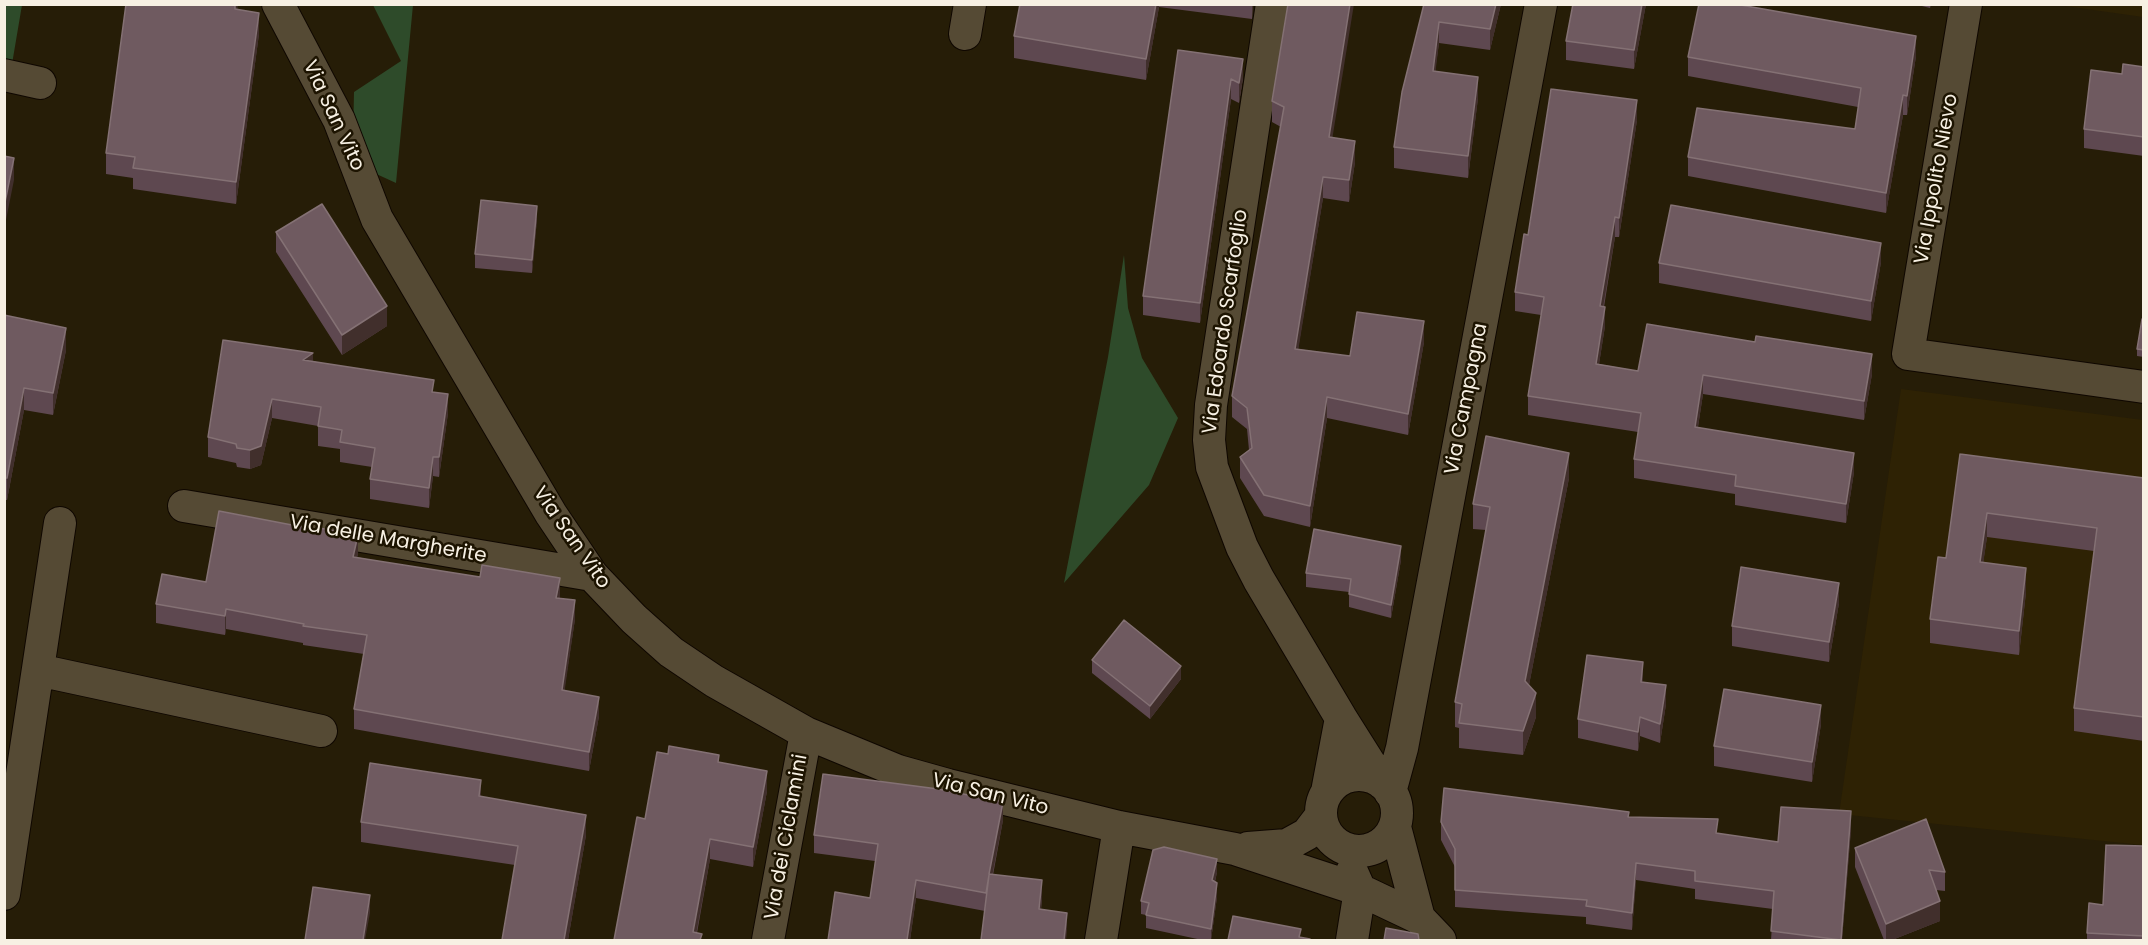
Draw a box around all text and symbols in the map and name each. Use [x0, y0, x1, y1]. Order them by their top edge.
street label: Via San Vito [297, 57, 369, 175]
street label: Via Ippolito Nievo [1910, 92, 1964, 266]
street label: Via Edoardo Scarfoglio [1198, 208, 1254, 436]
street label: Via Campagna [1441, 321, 1493, 477]
street label: Via San Vito [527, 482, 615, 594]
street label: Via delle Margherite [288, 511, 488, 569]
street label: Via dei Ciclamini [761, 752, 813, 922]
street label: Via San Vito [929, 769, 1051, 821]

